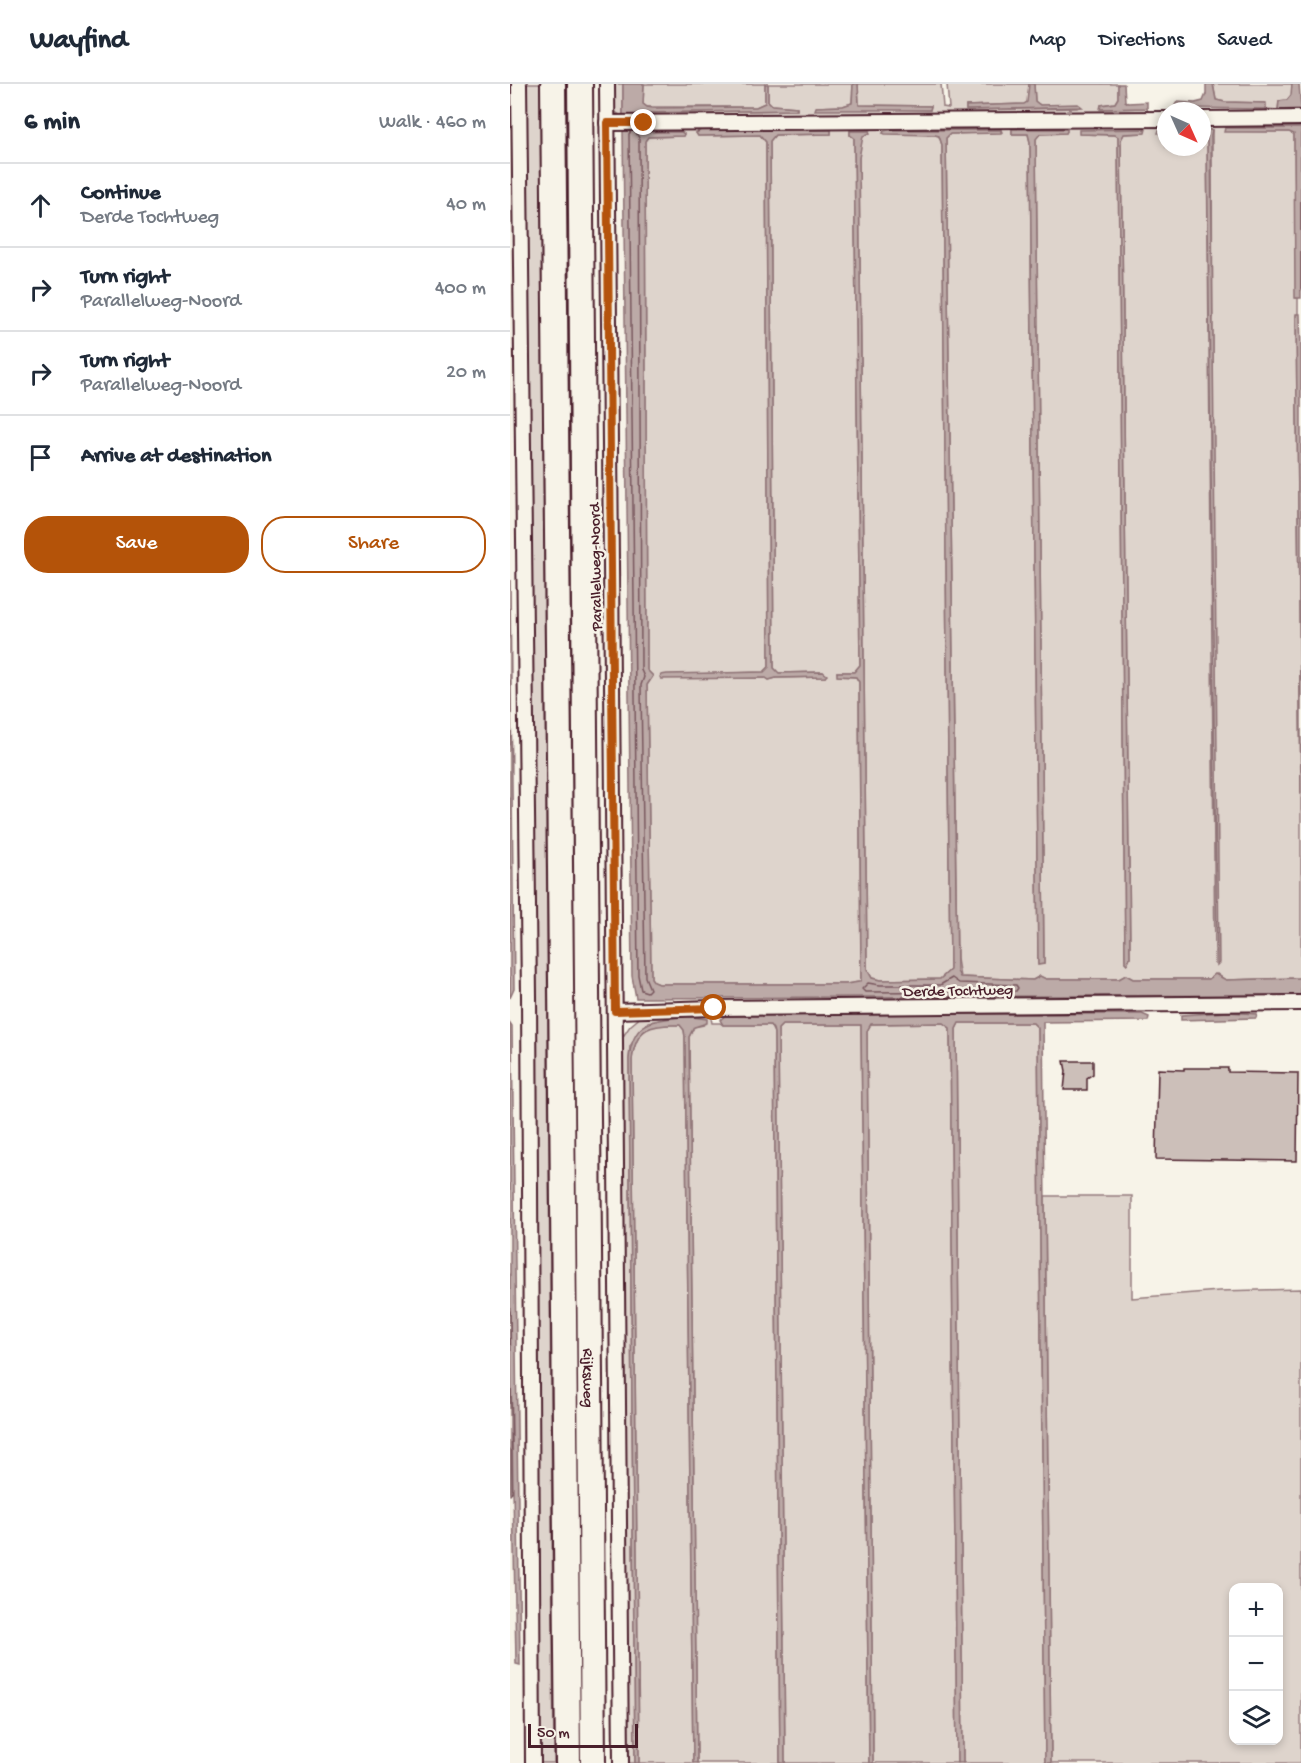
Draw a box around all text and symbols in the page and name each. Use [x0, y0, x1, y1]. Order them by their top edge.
text: Wayfind [30, 25, 127, 58]
text: Map [1029, 29, 1066, 54]
text: Directions [1099, 29, 1184, 54]
text: Saved [1217, 29, 1271, 54]
north arrow [1157, 102, 1211, 156]
text: 6 min [24, 108, 80, 139]
route end [630, 109, 656, 135]
text: Walk · 460 m [379, 112, 486, 135]
text: Continue [81, 181, 161, 207]
icon: ahead [24, 189, 57, 222]
text: 40 m [446, 194, 486, 217]
text: Derde Tochtweg [81, 207, 219, 230]
text: Turn right [81, 265, 169, 291]
icon: right [24, 273, 57, 306]
text: 400 m [435, 278, 486, 301]
text: Parallelweg-Noord [81, 291, 241, 314]
text: Turn right [81, 349, 169, 375]
icon: right [24, 357, 57, 390]
text: 20 m [446, 362, 486, 385]
text: Parallelweg-Noord [81, 375, 241, 398]
icon: arrive [24, 441, 57, 474]
text: Arrive at destination [81, 444, 271, 470]
street label: Parallelweg-Noord [587, 501, 608, 632]
button: Save [24, 516, 249, 573]
button: Share [261, 516, 486, 573]
street label: Derde Tochtweg [902, 982, 1013, 1003]
route start [700, 994, 726, 1020]
street label: Rijksweg [577, 1348, 596, 1408]
map controls [1229, 1583, 1283, 1745]
button: + [1229, 1583, 1283, 1637]
button: − [1229, 1637, 1283, 1691]
button: layers [1229, 1691, 1283, 1745]
scale bar [528, 1721, 638, 1748]
text: 50 m [537, 1725, 570, 1744]

